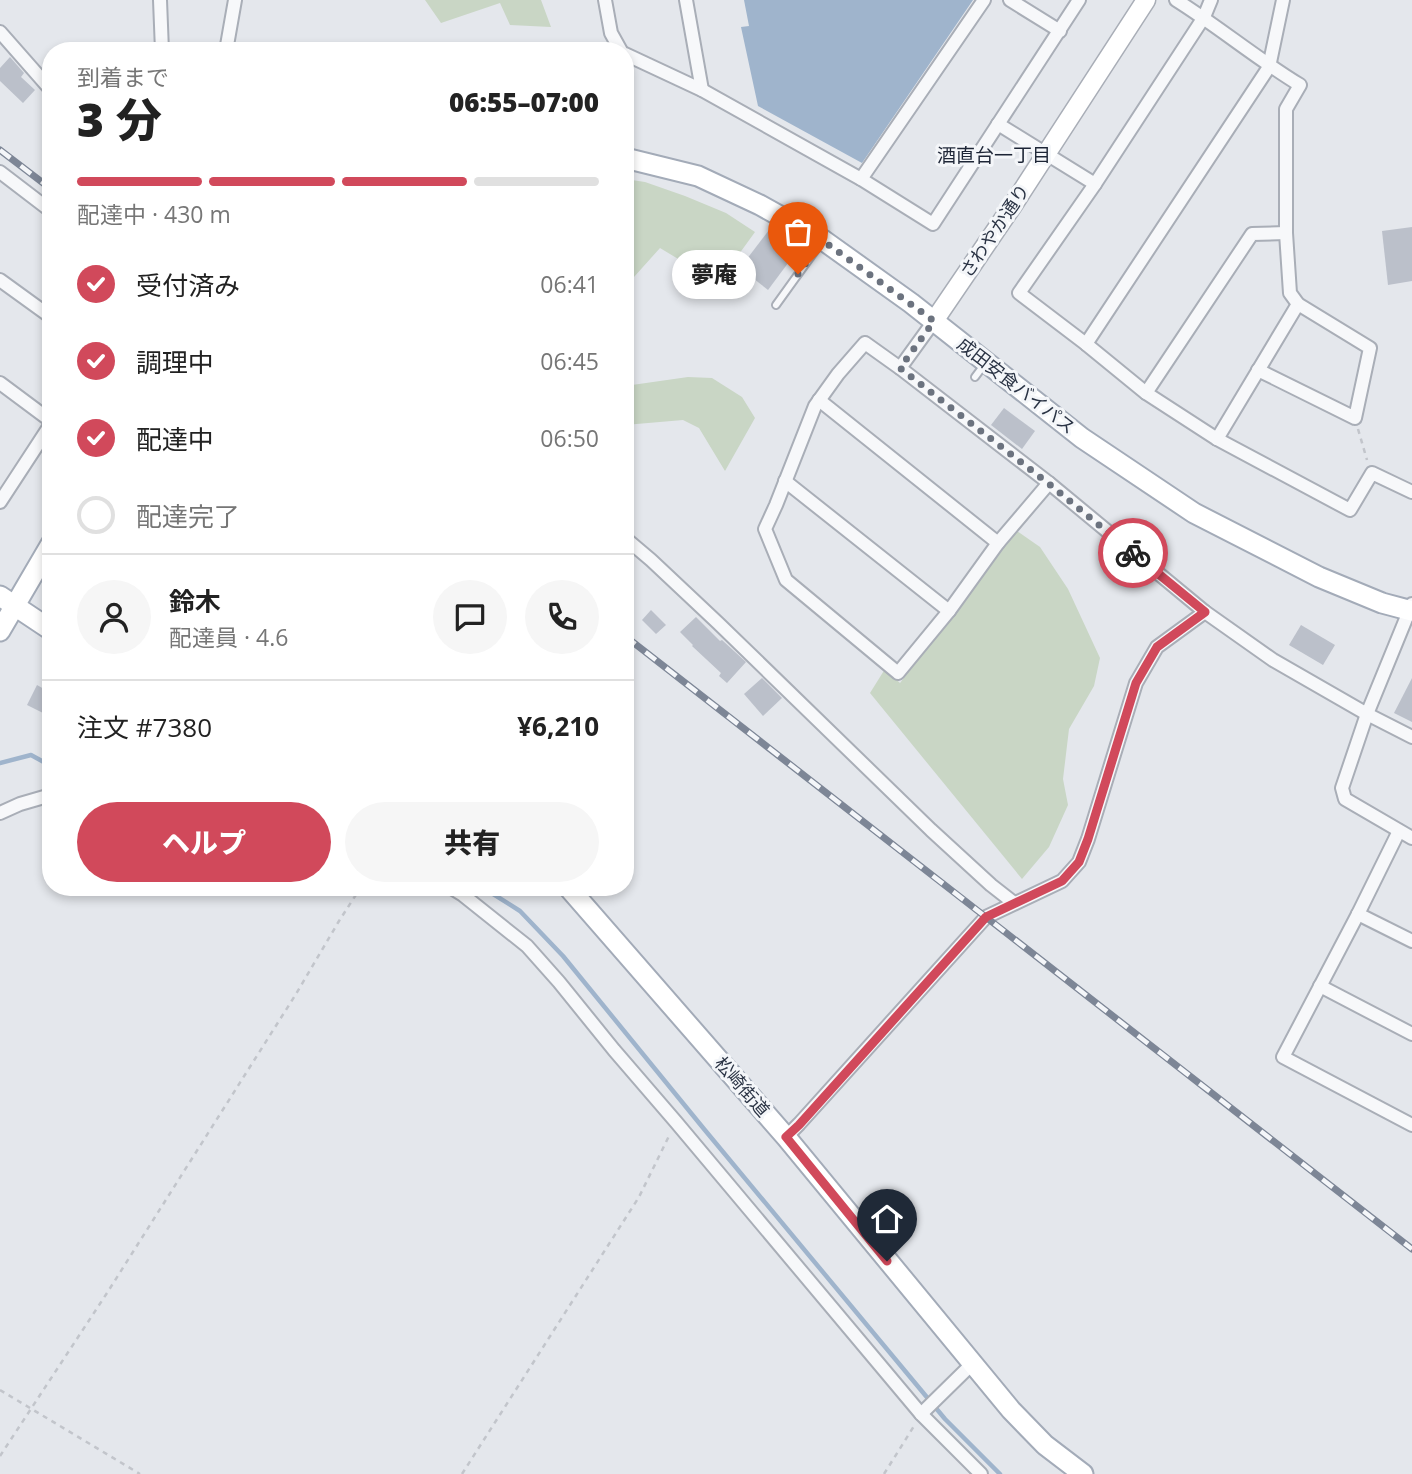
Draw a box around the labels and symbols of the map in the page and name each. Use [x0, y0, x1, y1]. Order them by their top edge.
district label: 酒直台一丁目 [937, 142, 1051, 168]
street label: さわやか通り [954, 179, 1034, 282]
pin [768, 202, 828, 274]
callout: 夢庵 [672, 250, 756, 298]
street label: 成田安食バイパス [953, 332, 1081, 439]
courier [1098, 518, 1168, 588]
street label: 松崎街道 [710, 1051, 775, 1121]
pin [857, 1189, 917, 1261]

